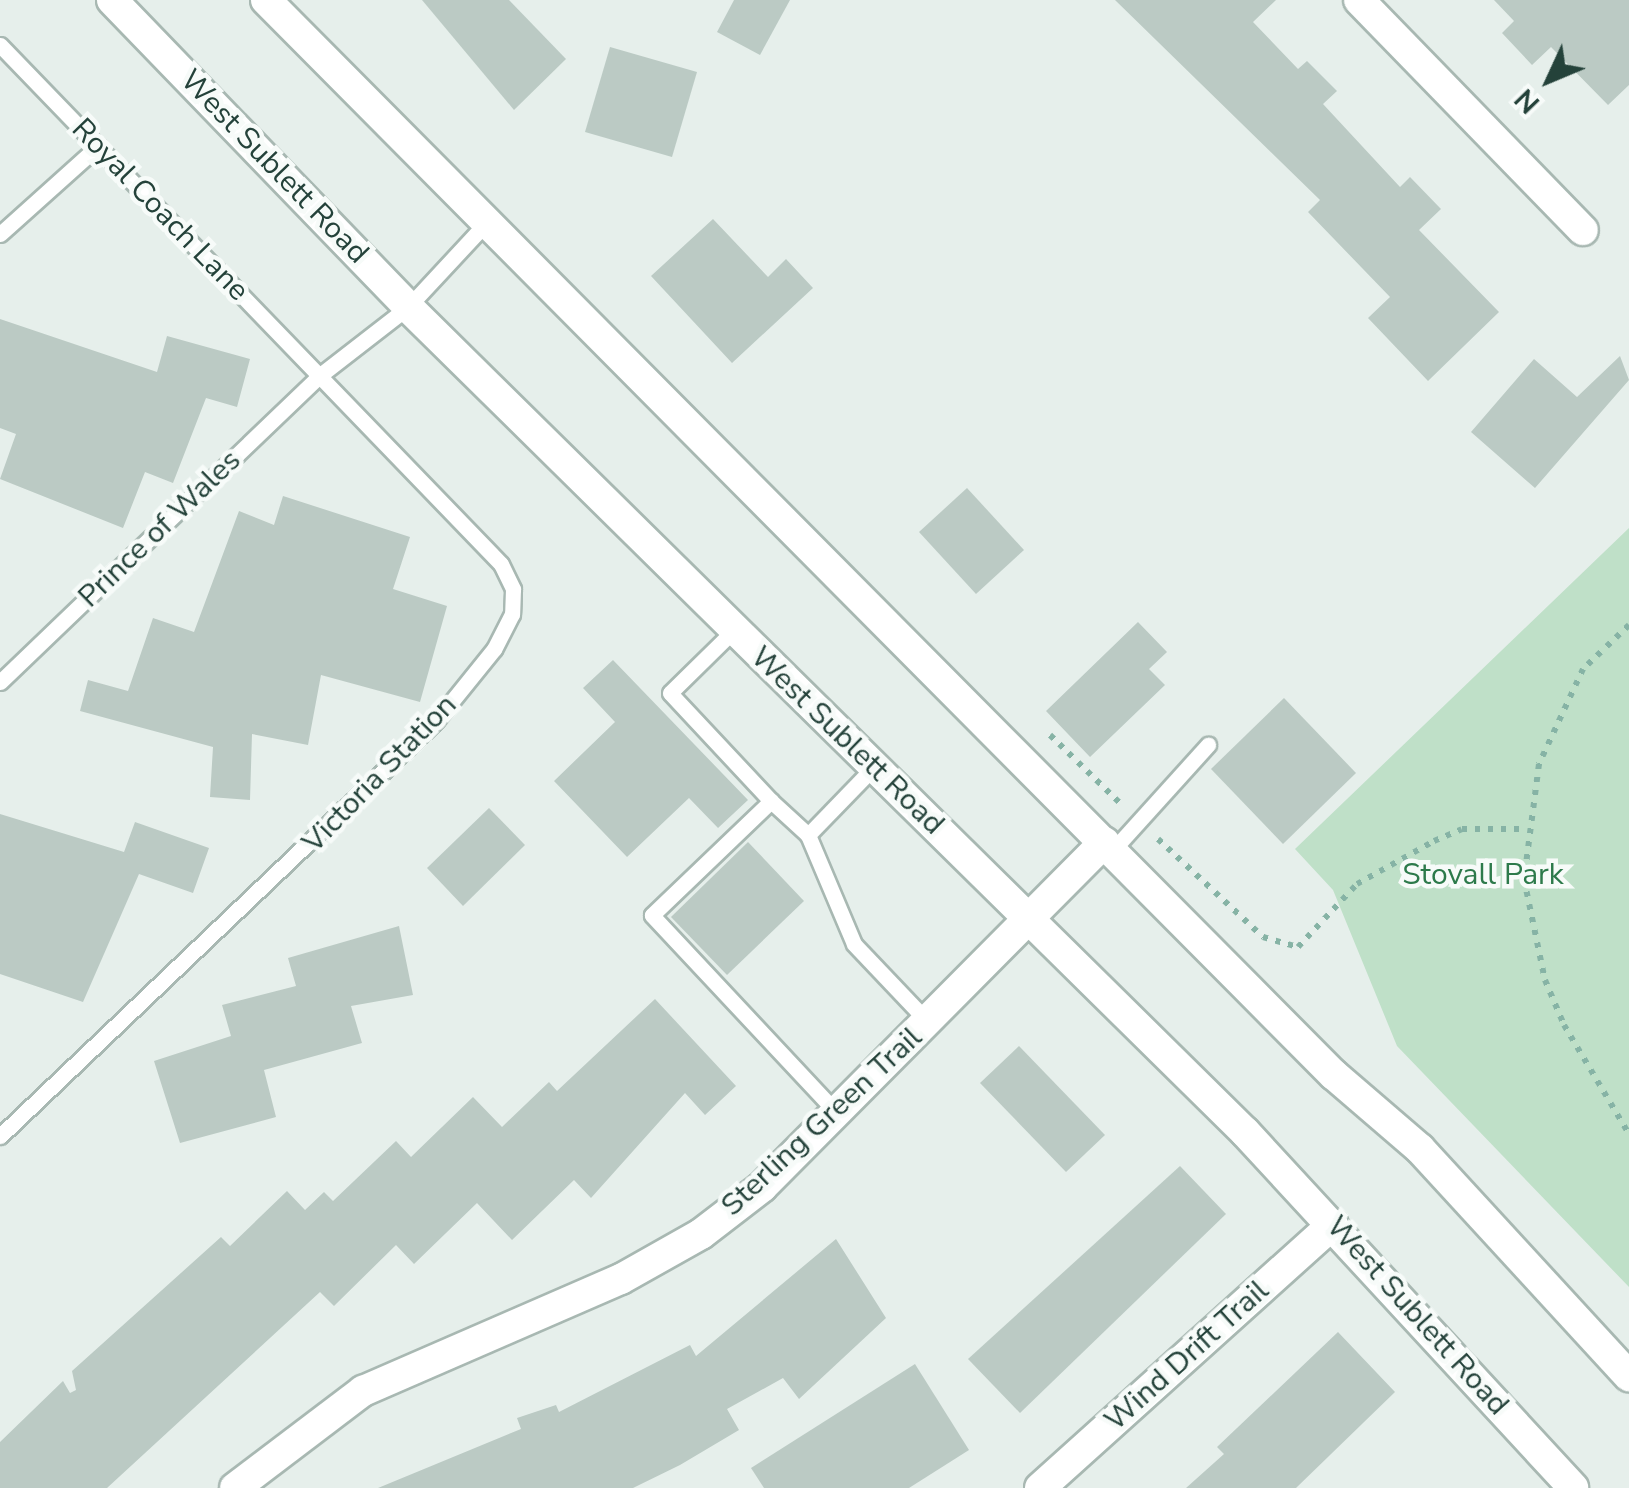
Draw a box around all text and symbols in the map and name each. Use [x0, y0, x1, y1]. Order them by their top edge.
north arrow [1499, 30, 1599, 130]
street label: West Sublett Road [172, 63, 376, 271]
text: N [1506, 80, 1548, 122]
street label: Royal Coach Lane [64, 111, 256, 309]
street label: Prince of Wales [72, 443, 248, 615]
street label: West Sublett Road [743, 639, 951, 843]
street label: Victoria Station [296, 687, 464, 861]
park label: Stovall Park [1402, 857, 1564, 893]
street label: Sterling Green Trail [714, 1020, 930, 1224]
street label: West Sublett Road [1318, 1209, 1516, 1423]
street label: Wind Drift Trail [1098, 1273, 1276, 1439]

